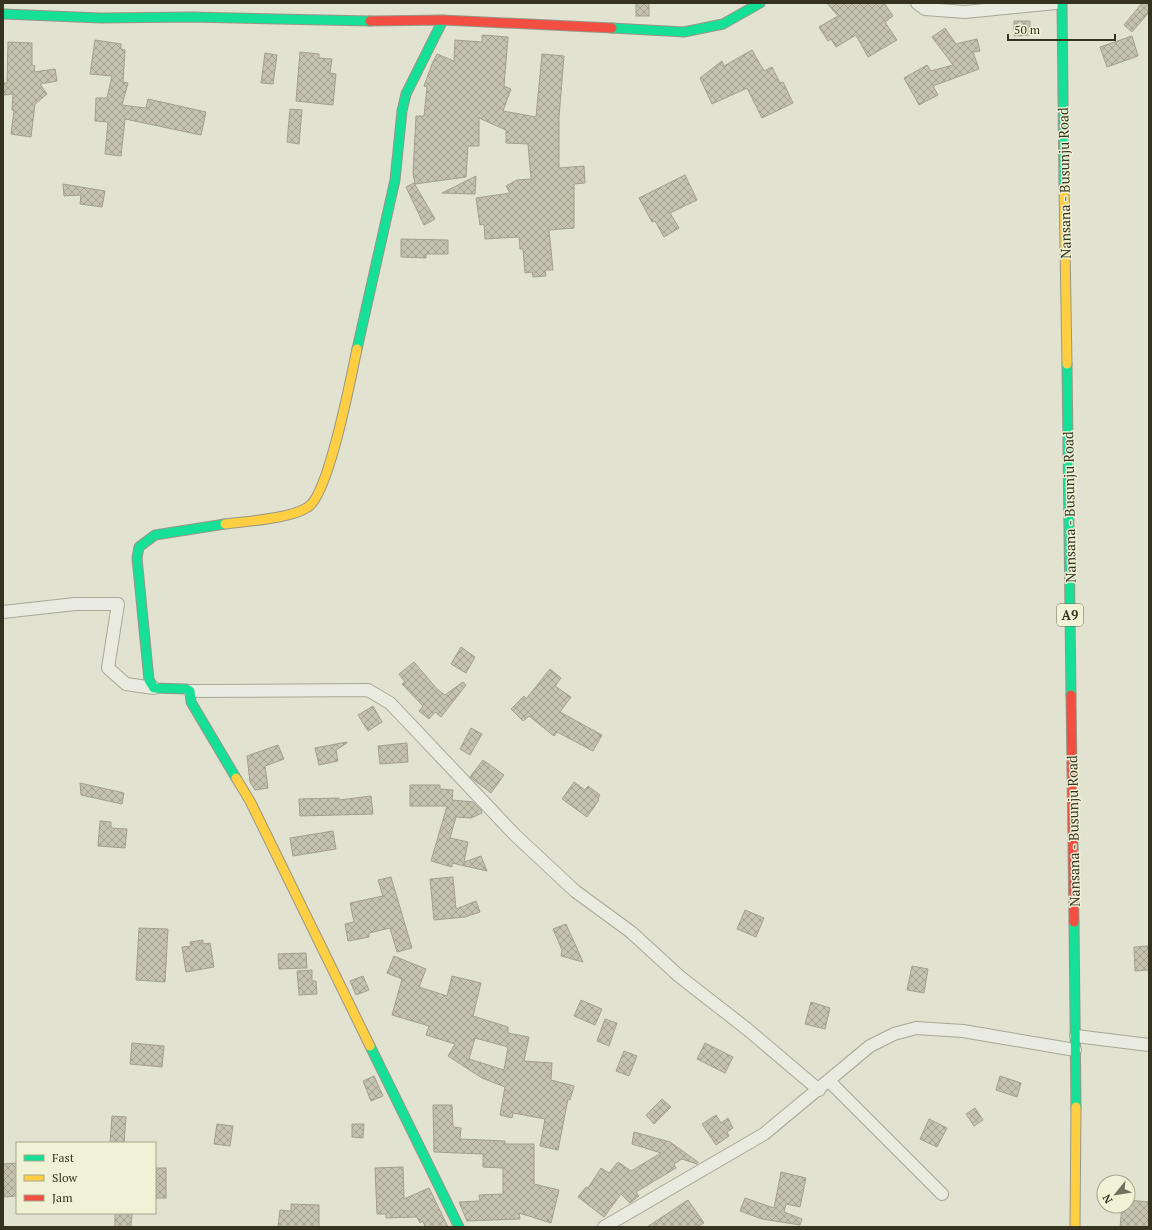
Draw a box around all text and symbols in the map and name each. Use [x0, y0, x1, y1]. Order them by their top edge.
scale bar [1008, 16, 1115, 42]
text: 50 m [1014, 22, 1041, 37]
street label: Nansana - Busunju Road [1053, 107, 1075, 259]
street label: Nansana - Busunju Road [1058, 431, 1080, 583]
road number: A9 [1057, 604, 1083, 626]
street label: Nansana - Busunju Road [1062, 755, 1084, 907]
legend [16, 1142, 156, 1214]
text: Fast [52, 1150, 75, 1165]
text: Slow [52, 1170, 78, 1185]
north arrow [1096, 1174, 1136, 1214]
text: Jam [52, 1190, 73, 1205]
text: N [1099, 1191, 1115, 1206]

